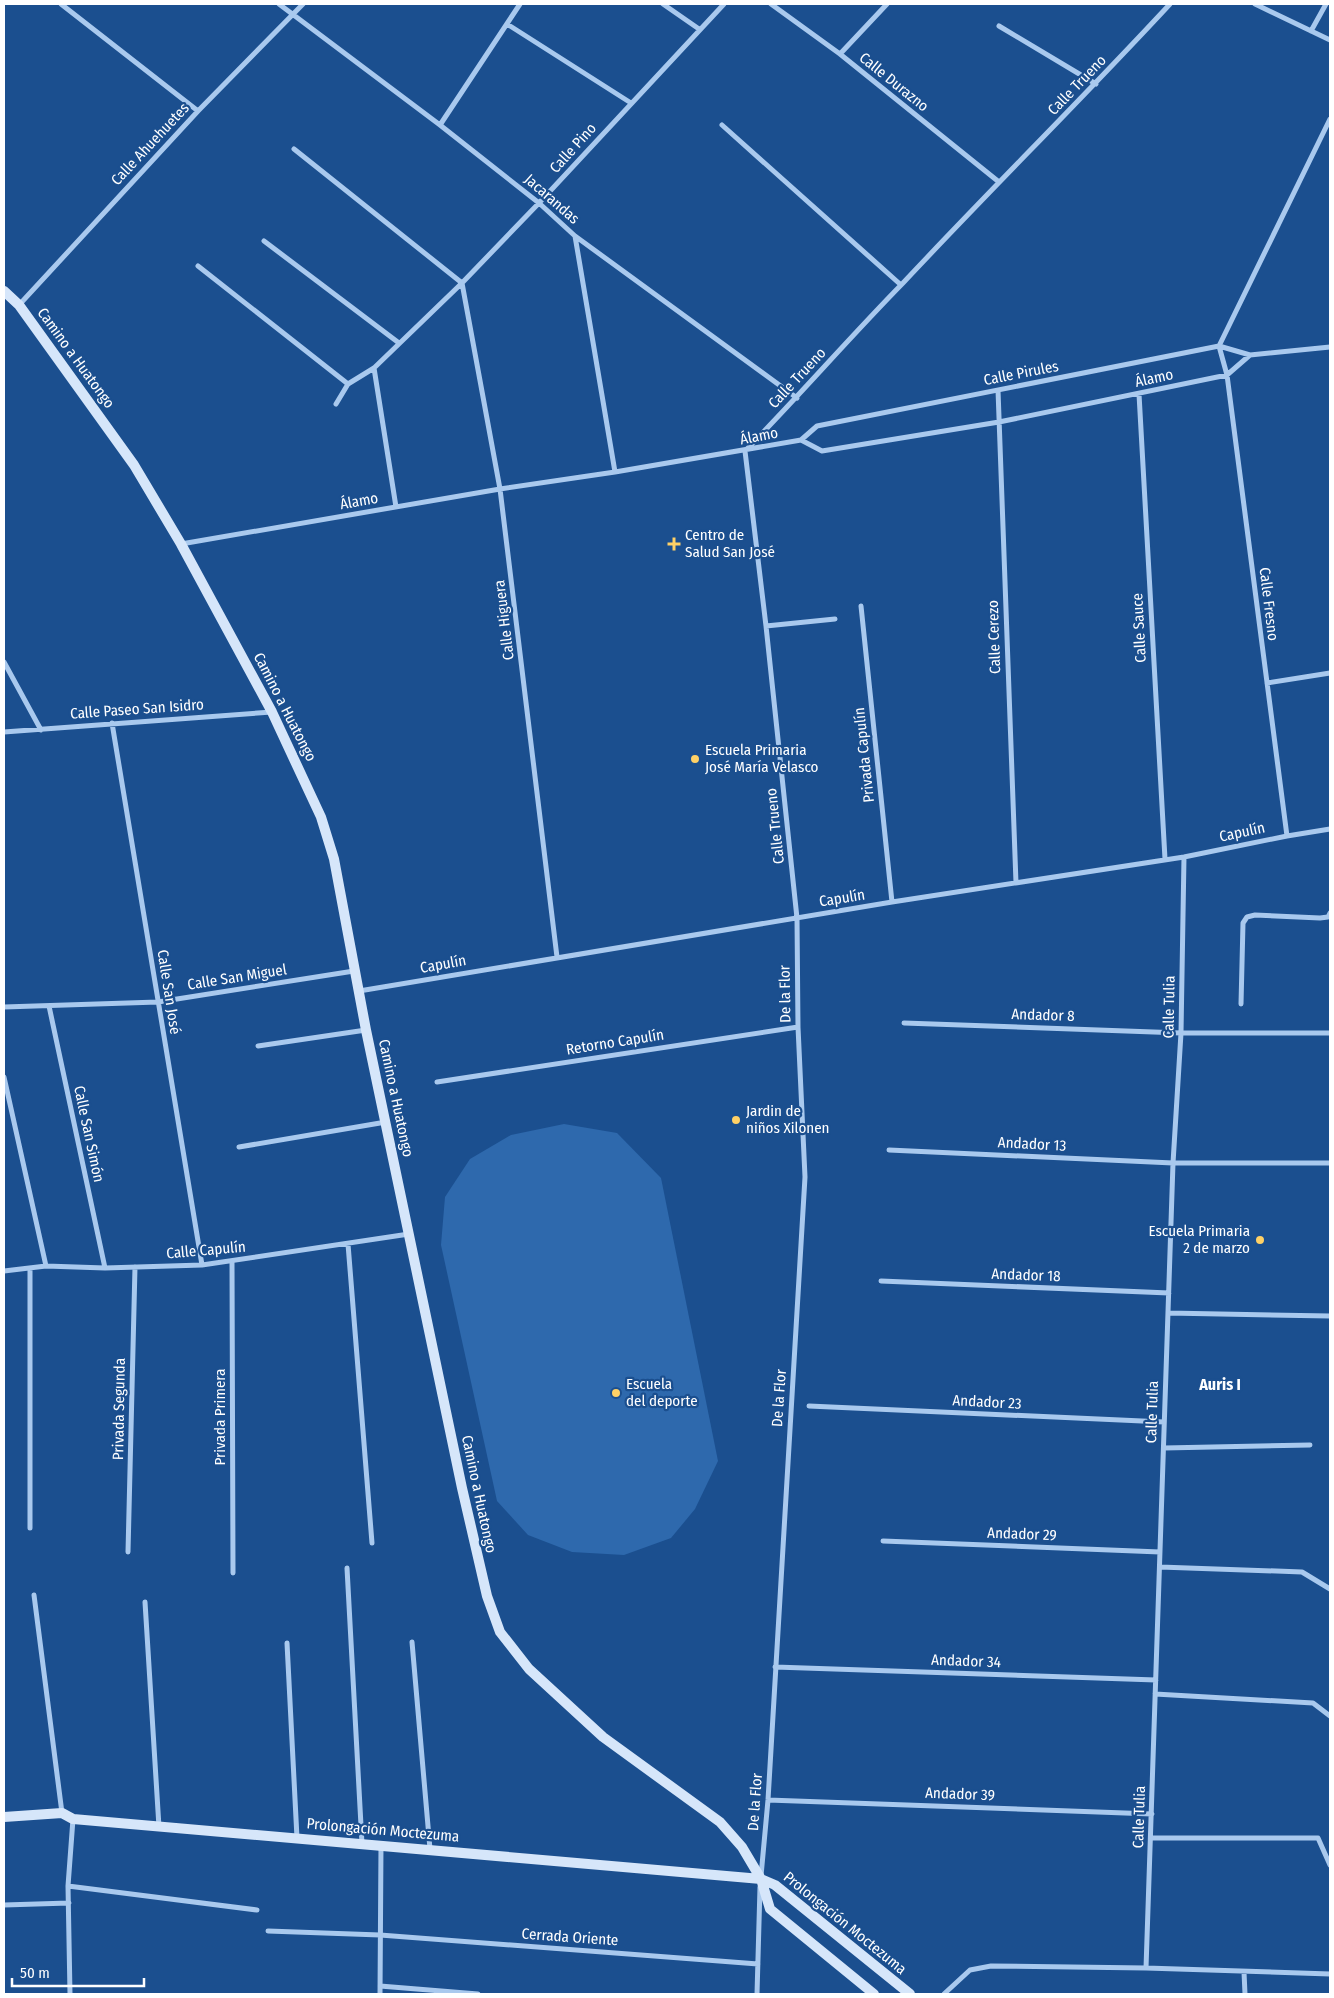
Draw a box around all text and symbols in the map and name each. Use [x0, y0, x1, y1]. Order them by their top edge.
street label: Calle Durazno [856, 49, 932, 115]
street label: Calle Trueno [1044, 51, 1110, 119]
street label: Calle Ahuehuetes [107, 99, 193, 189]
street label: Calle Pino [546, 119, 600, 177]
street label: Jacarandas [521, 170, 583, 228]
street label: Camino a Huatongo [34, 304, 119, 412]
street label: Calle Trueno [764, 344, 830, 412]
street label: Calle Pirules [982, 357, 1060, 389]
street label: Álamo [1133, 365, 1175, 391]
street label: Álamo [738, 423, 780, 449]
street label: Álamo [338, 489, 380, 513]
place label: Centro de Salud San José [685, 526, 775, 561]
marker: Centro de Salud San José [667, 537, 681, 551]
street label: Calle Fresno [1256, 566, 1282, 642]
street label: Calle Higuera [490, 579, 518, 661]
street label: Calle Sauce [1128, 593, 1150, 663]
street label: Calle Cerezo [984, 600, 1004, 674]
street label: Camino a Huatongo [250, 650, 320, 765]
street label: Calle Paseo San Isidro [69, 695, 205, 723]
street label: Privada Capulín [850, 707, 878, 803]
place label: Escuela Primaria José María Velasco [705, 741, 819, 776]
marker: Escuela Primaria José María Velasco [689, 753, 701, 765]
street label: Calle Trueno [762, 787, 788, 865]
street label: Capulín [1217, 818, 1267, 846]
street label: Capulín [818, 885, 866, 911]
street label: Calle San José [153, 948, 185, 1036]
street label: Capulín [419, 951, 467, 977]
street label: Calle San Miguel [186, 960, 288, 994]
street label: De la Flor [775, 964, 795, 1023]
street label: Calle Tulia [1159, 975, 1179, 1039]
street label: Andador 8 [1011, 1005, 1075, 1025]
street label: Retorno Capulín [565, 1025, 665, 1059]
street label: Camino a Huatongo [375, 1038, 417, 1159]
street label: Calle San Simón [70, 1084, 108, 1184]
place label: Jardin de niños Xilonen [746, 1102, 830, 1137]
marker: Jardin de niños Xilonen [730, 1114, 742, 1126]
street label: Andador 13 [997, 1133, 1067, 1155]
place label: Escuela Primaria 2 de marzo [1149, 1222, 1250, 1257]
marker: Escuela Primaria 2 de marzo [1254, 1234, 1266, 1246]
street label: Calle Capulín [165, 1238, 247, 1262]
street label: Andador 18 [991, 1265, 1061, 1285]
street label: Privada Segunda [109, 1358, 129, 1460]
street label: De la Flor [768, 1368, 790, 1427]
street label: Privada Primera [211, 1369, 229, 1465]
place label: Escuela del deporte [626, 1375, 698, 1410]
district label: Auris I [1198, 1375, 1241, 1394]
street label: Calle Tulia [1142, 1380, 1162, 1444]
marker: Escuela del deporte [610, 1387, 622, 1399]
street label: Andador 23 [952, 1391, 1022, 1413]
street label: Camino a Huatongo [458, 1434, 500, 1555]
street label: Andador 29 [987, 1524, 1057, 1544]
street label: Andador 34 [931, 1651, 1001, 1671]
street label: De la Flor [744, 1772, 766, 1831]
street label: Andador 39 [925, 1784, 995, 1804]
street label: Calle Tulia [1129, 1785, 1149, 1849]
street label: Prolongación Moctezuma [306, 1814, 460, 1846]
street label: Prolongación Moctezuma [780, 1868, 910, 1978]
street label: Cerrada Oriente [521, 1925, 619, 1949]
scale bar [12, 1956, 145, 1988]
text: 50 m [20, 1964, 50, 1982]

